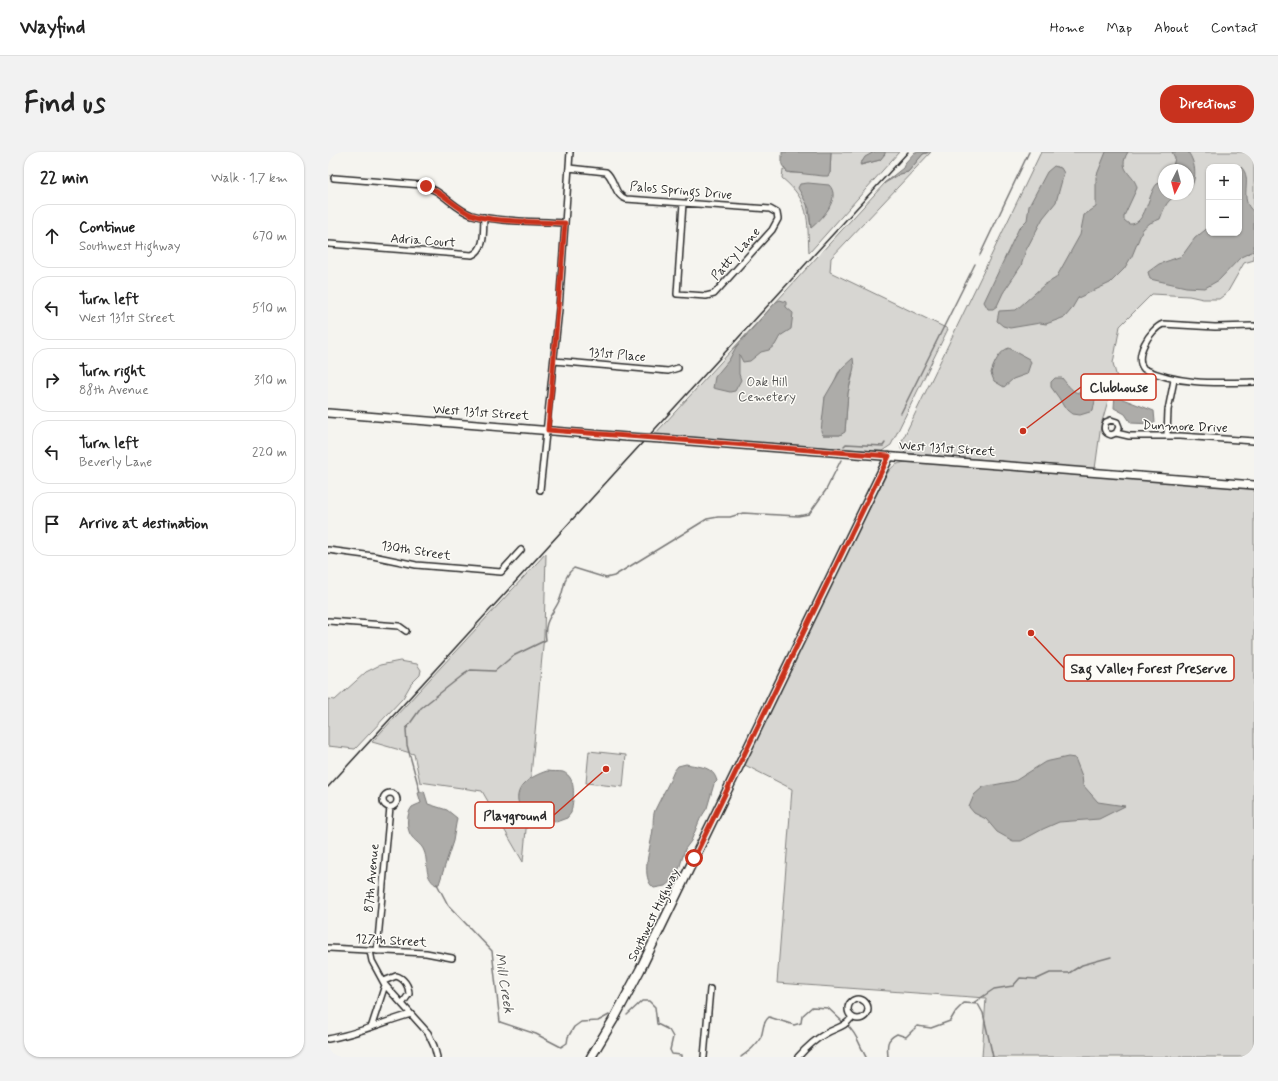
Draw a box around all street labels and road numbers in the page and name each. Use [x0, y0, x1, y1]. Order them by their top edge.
street label: Palos Springs Drive [629, 178, 733, 206]
street label: Patty Lane [708, 224, 764, 284]
street label: Adria Court [390, 230, 456, 252]
street label: 131st Place [588, 344, 646, 366]
street label: West 131st Street [432, 401, 530, 425]
street label: Dunmore Drive [1142, 417, 1228, 437]
street label: West 131st Street [898, 437, 996, 461]
street label: 130th Street [380, 537, 453, 565]
street label: 87th Avenue [361, 843, 383, 913]
street label: Southwest Highway [624, 865, 686, 965]
street label: 127th Street [355, 931, 428, 951]

